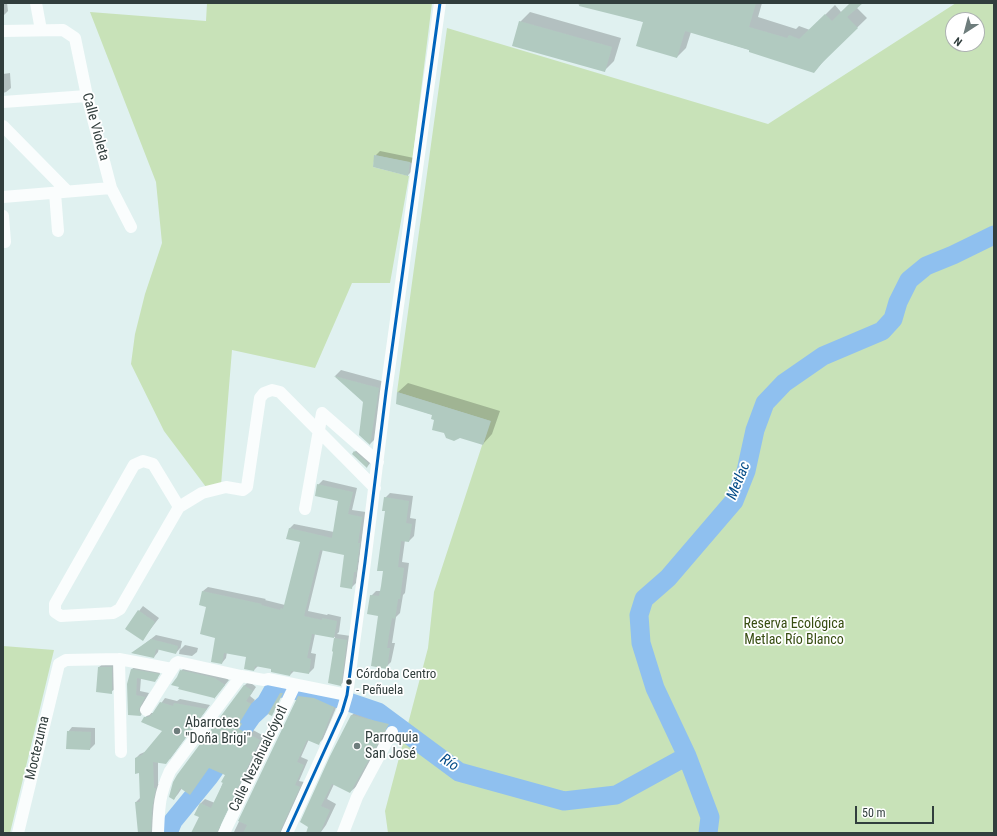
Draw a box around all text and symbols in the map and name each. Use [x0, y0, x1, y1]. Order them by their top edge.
north arrow [945, 12, 985, 52]
text: N [952, 34, 965, 49]
street label: Calle Violeta [78, 91, 112, 163]
water label: Metlac [723, 459, 755, 503]
park label: Reserva Ecológica Metlac Río Blanco [744, 616, 844, 648]
place label: Córdoba Centro - Peñuela [356, 667, 436, 698]
marker: Córdoba Centro - Peñuela [344, 677, 354, 687]
street label: Calle Nezahualcóyotl [226, 703, 292, 815]
street label: Moctezuma [23, 714, 53, 782]
place label: Abarrotes "Doña Brigi" [185, 715, 251, 748]
marker: Abarrotes "Doña Brigi" [172, 726, 182, 736]
place label: Parroquia San José [365, 730, 419, 762]
marker: Parroquia San José [352, 741, 362, 751]
water label: Río [436, 750, 462, 776]
scale bar [857, 798, 936, 824]
text: 50 m [862, 806, 886, 820]

